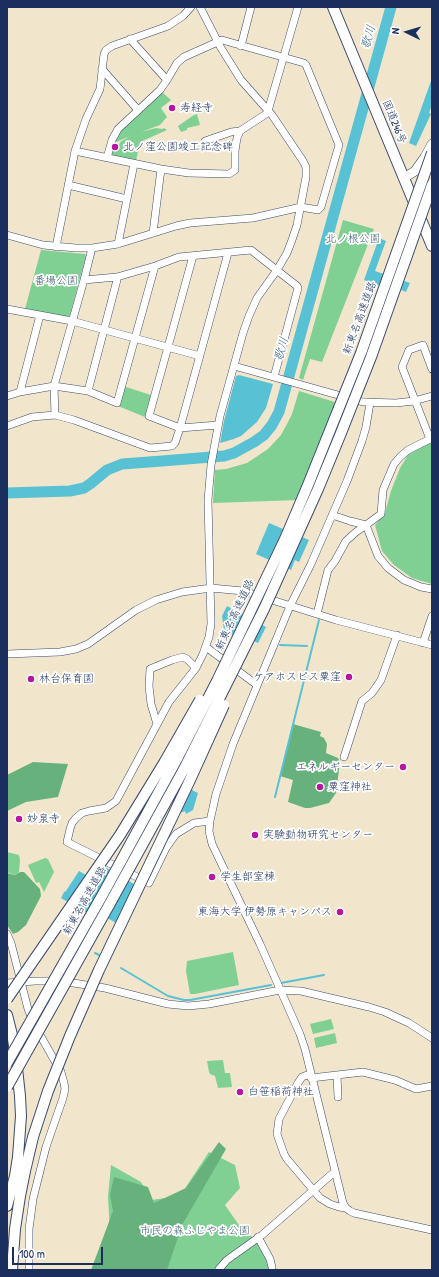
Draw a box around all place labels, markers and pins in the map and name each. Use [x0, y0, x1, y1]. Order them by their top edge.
place label: 寿経寺 [180, 101, 213, 115]
marker: 寿経寺 [167, 103, 177, 113]
place label: 北ノ窪公園竣工記念碑 [123, 140, 233, 154]
marker: 北ノ窪公園竣工記念碑 [110, 142, 120, 152]
place label: ケアホスピス粟窪 [253, 670, 341, 684]
place label: 林台保育園 [39, 672, 94, 686]
marker: ケアホスピス粟窪 [344, 672, 354, 682]
marker: 林台保育園 [26, 674, 36, 684]
place label: エネルギーセンター [296, 760, 395, 774]
marker: エネルギーセンター [398, 762, 408, 772]
place label: 粟窪神社 [328, 780, 372, 794]
marker: 粟窪神社 [315, 782, 325, 792]
place label: 妙泉寺 [27, 812, 60, 826]
marker: 妙泉寺 [14, 814, 24, 824]
place label: 実験動物研究センター [263, 828, 373, 842]
marker: 実験動物研究センター [250, 830, 260, 840]
place label: 学生部室棟 [220, 870, 275, 884]
marker: 学生部室棟 [207, 872, 217, 882]
place label: 東海大学 伊勢原キャンパス [197, 905, 332, 919]
marker: 東海大学 伊勢原キャンパス [335, 907, 345, 917]
place label: 白笹稲荷神社 [248, 1085, 314, 1099]
marker: 白笹稲荷神社 [235, 1087, 245, 1097]

